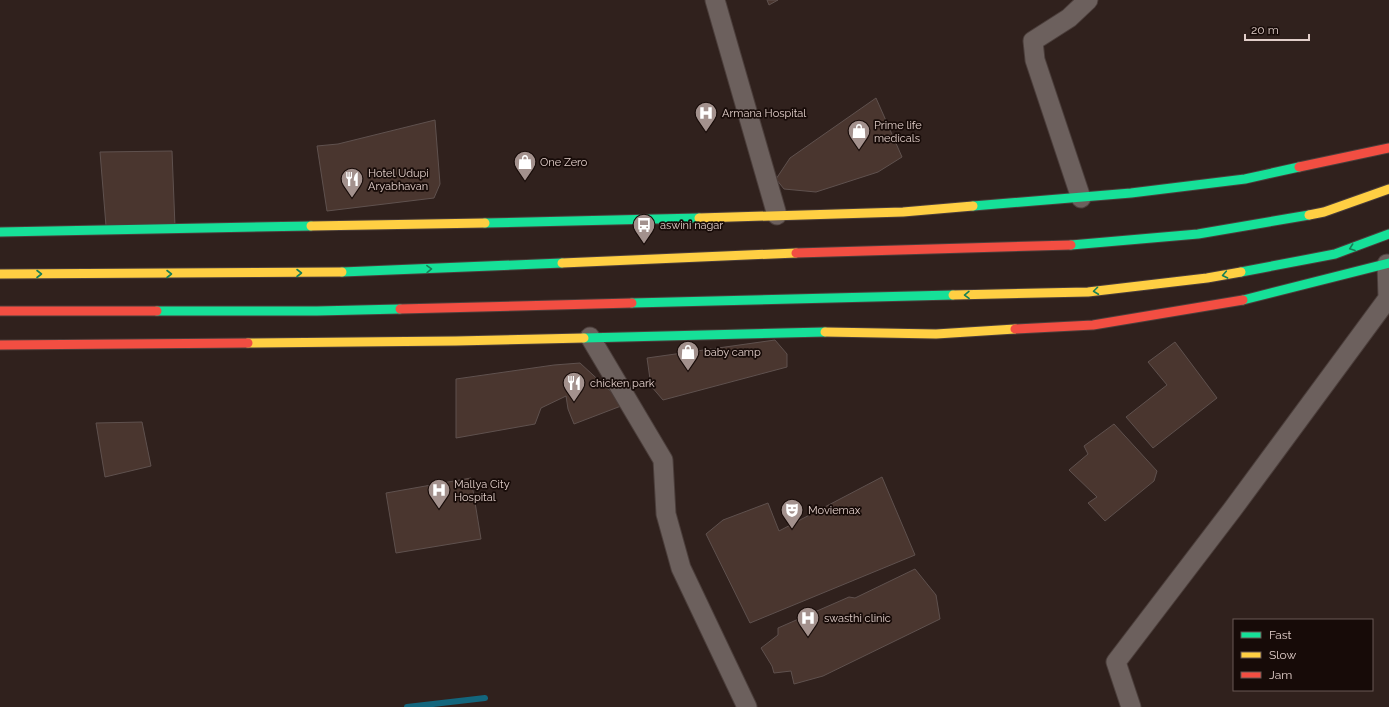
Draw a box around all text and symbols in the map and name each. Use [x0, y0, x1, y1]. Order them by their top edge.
scale bar [1245, 16, 1309, 42]
text: 20 m [1251, 23, 1279, 37]
hospital icon: Armana Hospital [693, 100, 719, 133]
place label: Armana Hospital [722, 107, 806, 120]
shop icon: Prime life medicals [846, 118, 872, 151]
place label: Prime life medicals [874, 119, 922, 145]
shop icon: One Zero [512, 149, 538, 182]
place label: One Zero [540, 156, 588, 169]
restaurant icon: Hotel Udupi Aryabhavan [339, 166, 365, 199]
place label: Hotel Udupi Aryabhavan [368, 167, 429, 193]
bus stop icon: aswini nagar [631, 212, 657, 245]
place label: aswini nagar [660, 219, 723, 232]
one-way arrow [1349, 243, 1356, 251]
one-way arrow [426, 264, 432, 273]
one-way arrow [166, 269, 172, 278]
one-way arrow [296, 269, 302, 277]
one-way arrow [36, 270, 42, 278]
one-way arrow [1222, 270, 1229, 279]
one-way arrow [1093, 286, 1100, 295]
one-way arrow [964, 291, 970, 299]
shop icon: baby camp [675, 339, 701, 372]
place label: baby camp [704, 346, 761, 359]
restaurant icon: chicken park [561, 370, 587, 403]
place label: chicken park [590, 377, 655, 390]
hospital icon: Mallya City Hospital [426, 477, 452, 510]
place label: Mallya City Hospital [454, 478, 510, 504]
theatre icon: Moviemax [779, 497, 805, 530]
place label: Moviemax [808, 504, 861, 517]
hospital icon: swasthi clinic [795, 605, 821, 638]
place label: swasthi clinic [824, 612, 891, 625]
legend [1233, 619, 1373, 691]
text: Fast [1269, 628, 1292, 642]
text: Slow [1269, 648, 1296, 662]
text: Jam [1269, 668, 1292, 682]

